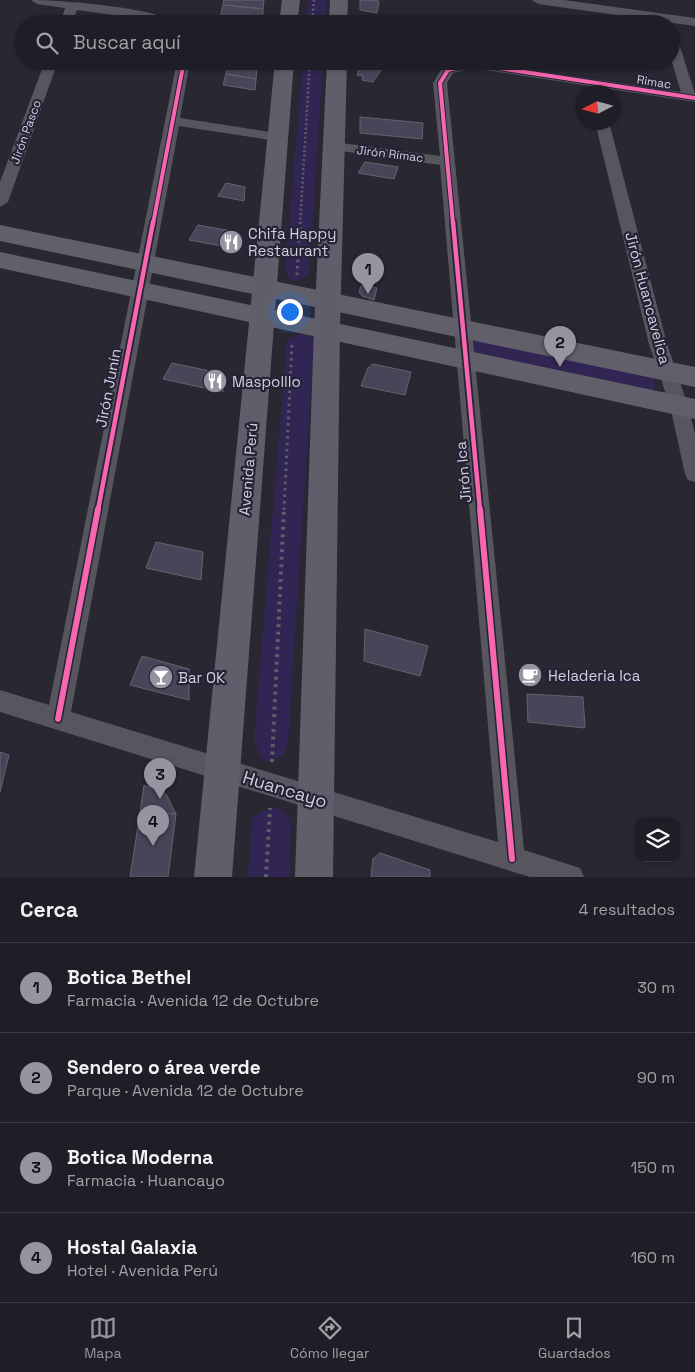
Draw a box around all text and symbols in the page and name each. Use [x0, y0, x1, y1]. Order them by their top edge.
search box [15, 15, 680, 70]
icon: search [33, 29, 61, 57]
text: Buscar aquí [73, 30, 181, 55]
street label: Rimac [636, 71, 672, 93]
north arrow [575, 85, 620, 130]
street label: Jirón Pasco [7, 98, 45, 166]
street label: Jirón Rímac [356, 142, 424, 166]
place label: Chifa Happy Restaurant [248, 224, 336, 260]
restaurant icon: Chifa Happy Restaurant [218, 229, 244, 255]
street label: Jirón Huancavelica [621, 230, 675, 366]
pin: 1 [352, 253, 384, 294]
your location [277, 299, 303, 325]
pin: 2 [544, 326, 576, 367]
street label: Jirón Junín [91, 347, 125, 429]
restaurant icon: Maspolllo [202, 368, 228, 394]
place label: Maspolllo [232, 372, 301, 391]
street label: Avenida Perú [234, 422, 262, 516]
street label: Jirón Ica [451, 440, 475, 503]
cafe icon: Heladeria Ica [517, 662, 543, 688]
bar icon: Bar OK [148, 664, 174, 690]
place label: Heladeria Ica [548, 666, 641, 685]
place label: Bar OK [178, 668, 225, 687]
pin: 3 [144, 758, 176, 799]
street label: Huancayo [240, 765, 330, 813]
pin: 4 [137, 805, 169, 846]
map controls [635, 817, 680, 862]
button: layers [635, 817, 680, 862]
text: Cerca [20, 896, 78, 923]
text: 4 resultados [579, 899, 675, 920]
text: Botica Bethel [67, 965, 191, 990]
text: 1 [32, 977, 40, 998]
text: 30 m [637, 977, 675, 998]
text: Farmacia · Avenida 12 de Octubre [67, 990, 319, 1011]
text: Sendero o área verde [67, 1055, 261, 1080]
text: 2 [31, 1067, 41, 1088]
text: 90 m [637, 1067, 675, 1088]
text: Parque · Avenida 12 de Octubre [67, 1080, 304, 1101]
text: Botica Moderna [67, 1145, 213, 1170]
text: 3 [31, 1157, 41, 1178]
text: 150 m [631, 1157, 675, 1178]
text: Farmacia · Huancayo [67, 1170, 225, 1191]
text: Hostal Galaxia [67, 1235, 197, 1260]
text: 4 [31, 1247, 41, 1268]
text: 160 m [630, 1247, 675, 1268]
text: Hotel · Avenida Perú [67, 1260, 218, 1281]
tab: Mapa [84, 1314, 121, 1362]
tab: Cómo llegar [290, 1314, 369, 1362]
tab: Guardados [538, 1314, 611, 1362]

